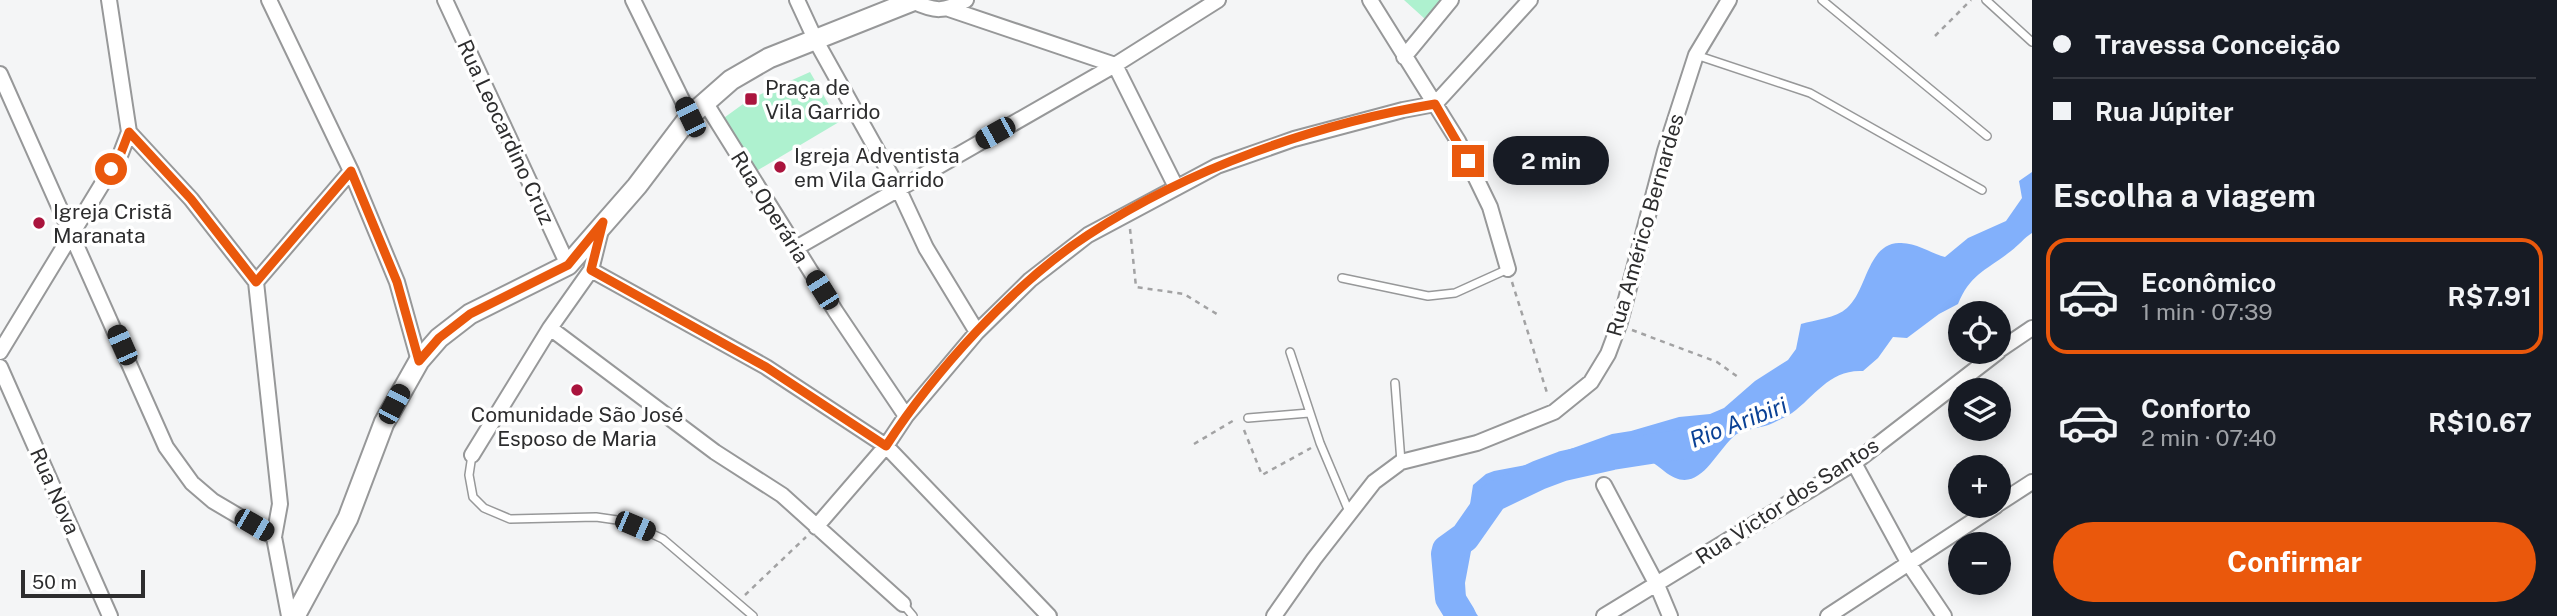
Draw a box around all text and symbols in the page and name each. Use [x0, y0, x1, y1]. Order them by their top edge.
text: Travessa Conceição [2095, 29, 2340, 60]
street label: Rua Leocardino Cruz [452, 36, 560, 228]
place label: Praça de Vila Garrido [765, 75, 880, 124]
marker: Praça de Vila Garrido [743, 91, 759, 107]
car [672, 94, 709, 140]
text: Rua Júpiter [2095, 96, 2234, 127]
street label: Rua Américo Bernardes [1601, 111, 1689, 339]
car [972, 114, 1019, 152]
callout: 2 min [1492, 136, 1608, 186]
place label: Igreja Adventista em Vila Garrido [794, 143, 960, 192]
route end [1452, 145, 1484, 177]
street label: Rua Operária [726, 146, 814, 268]
text: 2 min [1521, 147, 1581, 174]
route start [95, 153, 127, 185]
marker: Igreja Adventista em Vila Garrido [772, 159, 788, 175]
text: Escolha a viagem [2053, 177, 2316, 214]
place label: Igreja Cristã Maranata [53, 199, 172, 248]
marker: Igreja Cristã Maranata [31, 215, 47, 231]
icon: car [2057, 265, 2120, 328]
car [802, 267, 843, 313]
text: Econômico [2141, 267, 2276, 298]
text: R$7.91 [2448, 281, 2532, 312]
text: 1 min · 07:39 [2141, 298, 2273, 325]
map controls [1948, 301, 2011, 595]
button: locate [1948, 301, 2011, 364]
car [104, 322, 141, 368]
button: layers [1948, 378, 2011, 441]
car [375, 381, 414, 427]
marker: Comunidade São José Esposo de Maria [569, 382, 585, 398]
water label: Rio Aribiri [1686, 391, 1791, 453]
icon: car [2057, 391, 2120, 454]
text: Conforto [2141, 393, 2251, 424]
place label: Comunidade São José Esposo de Maria [471, 402, 683, 451]
text: R$10.67 [2428, 407, 2532, 438]
text: 2 min · 07:40 [2141, 424, 2277, 451]
street label: Rua Victor dos Santos [1691, 432, 1883, 570]
street label: Rua Nova [25, 444, 85, 538]
button: + [1948, 455, 2011, 518]
car [231, 505, 278, 545]
car [612, 508, 659, 544]
button: Confirmar [2053, 522, 2536, 602]
button: − [1948, 532, 2011, 595]
scale bar [21, 567, 145, 599]
text: 50 m [32, 571, 77, 593]

